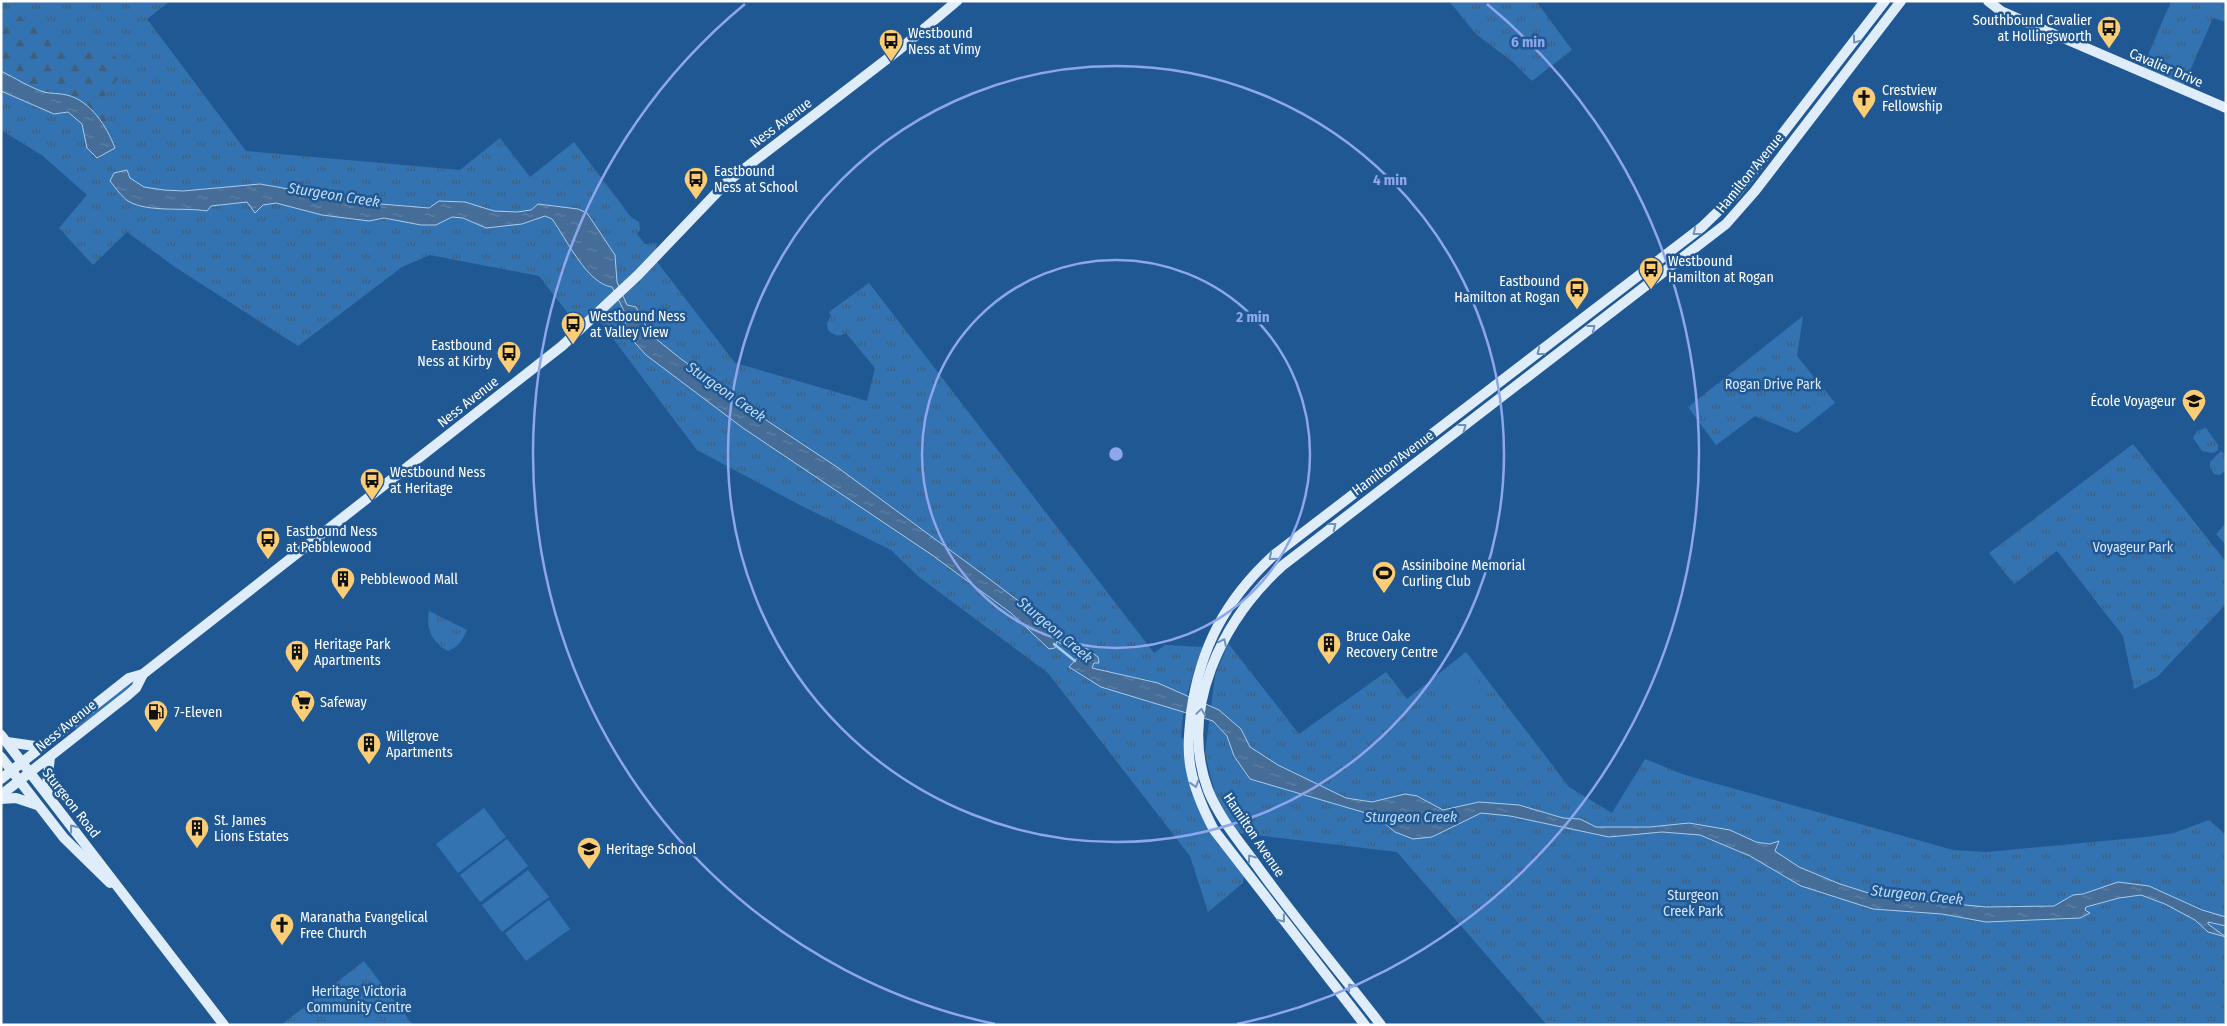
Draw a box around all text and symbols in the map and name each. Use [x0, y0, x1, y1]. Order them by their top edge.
place label: Southbound Cavalier at Hollingsworth [1973, 12, 2092, 45]
bus stop icon: Southbound Cavalier at Hollingsworth [2096, 15, 2122, 49]
place label: Westbound Ness at Vimy [908, 25, 982, 58]
bus stop icon: Westbound Ness at Vimy [878, 28, 904, 62]
text: 6 min [1511, 33, 1545, 51]
one-way arrow [1853, 34, 1862, 44]
street label: Cavalier Drive [2127, 45, 2205, 91]
place label: Crestview Fellowship [1882, 82, 1943, 115]
church icon: Crestview Fellowship [1851, 85, 1877, 119]
street label: Ness Avenue [747, 94, 815, 152]
street label: Hamilton Avenue [1713, 130, 1787, 216]
place label: Eastbound Ness at School [714, 163, 798, 196]
bus stop icon: Eastbound Ness at School [683, 166, 709, 200]
text: 4 min [1373, 171, 1407, 189]
water label: Sturgeon Creek [286, 179, 382, 211]
one-way arrow [1692, 226, 1702, 235]
place label: Westbound Hamilton at Rogan [1668, 253, 1774, 286]
bus stop icon: Westbound Hamilton at Rogan [1638, 256, 1664, 290]
place label: Eastbound Hamilton at Rogan [1454, 273, 1560, 306]
bus stop icon: Eastbound Hamilton at Rogan [1564, 276, 1590, 310]
place label: Westbound Ness at Valley View [590, 308, 685, 341]
text: 2 min [1235, 308, 1270, 326]
bus stop icon: Westbound Ness at Valley View [560, 311, 586, 345]
one-way arrow [1586, 326, 1595, 334]
place label: Eastbound Ness at Kirby [417, 337, 493, 370]
bus stop icon: Eastbound Ness at Kirby [496, 340, 522, 374]
one-way arrow [1537, 347, 1546, 355]
water label: Sturgeon Creek [682, 358, 770, 426]
street label: Ness Avenue [434, 373, 502, 431]
park label: Rogan Drive Park [1725, 376, 1822, 393]
school or university icon: École Voyageur [2181, 388, 2207, 422]
place label: École Voyageur [2090, 392, 2176, 410]
one-way arrow [1457, 425, 1466, 433]
street label: Hamilton Avenue [1349, 427, 1437, 499]
centre of rings [1107, 445, 1125, 463]
place label: Westbound Ness at Heritage [390, 464, 485, 497]
bus stop icon: Westbound Ness at Heritage [359, 467, 385, 501]
place label: Eastbound Ness at Pebblewood [286, 523, 377, 556]
one-way arrow [1327, 523, 1337, 532]
bus stop icon: Eastbound Ness at Pebblewood [255, 526, 281, 560]
park label: Voyageur Park [2093, 539, 2174, 556]
one-way arrow [1268, 551, 1277, 560]
place label: Assiniboine Memorial Curling Club [1402, 557, 1526, 590]
sports icon: Assiniboine Memorial Curling Club [1371, 560, 1397, 594]
building icon: Pebblewood Mall [330, 566, 356, 600]
place label: Pebblewood Mall [360, 571, 458, 588]
water label: Sturgeon Creek [1013, 593, 1097, 667]
place label: Bruce Oake Recovery Centre [1346, 628, 1438, 661]
building icon: Bruce Oake Recovery Centre [1316, 631, 1342, 665]
place label: Heritage Park Apartments [314, 636, 391, 669]
one-way arrow [1217, 638, 1227, 647]
building icon: Heritage Park Apartments [284, 639, 310, 673]
supermarket icon: Safeway [290, 689, 316, 723]
place label: Safeway [320, 694, 368, 711]
street label: Ness Avenue [32, 697, 100, 755]
fuel station icon: 7-Eleven [143, 699, 169, 733]
place label: 7-Eleven [174, 704, 222, 721]
one-way arrow [1195, 708, 1206, 716]
place label: Willgrove Apartments [386, 728, 453, 761]
building icon: Willgrove Apartments [356, 731, 382, 765]
street label: Sturgeon Road [38, 765, 104, 841]
one-way arrow [1189, 779, 1199, 787]
street label: Hamilton Avenue [1220, 790, 1288, 880]
water label: Sturgeon Creek [1364, 808, 1458, 826]
place label: St. James Lions Estates [214, 812, 289, 845]
building icon: St. James Lions Estates [184, 815, 210, 849]
one-way arrow [70, 825, 78, 834]
school or university icon: Heritage School [576, 836, 602, 870]
place label: Heritage School [606, 841, 697, 858]
one-way arrow [1249, 855, 1257, 864]
water label: Sturgeon Creek [1869, 881, 1964, 909]
park label: Sturgeon Creek Park [1663, 887, 1723, 920]
place label: Maranatha Evangelical Free Church [300, 909, 428, 942]
church icon: Maranatha Evangelical Free Church [269, 912, 295, 946]
one-way arrow [1277, 913, 1285, 922]
park label: Heritage Victoria Community Centre [306, 983, 412, 1016]
one-way arrow [1348, 983, 1357, 992]

